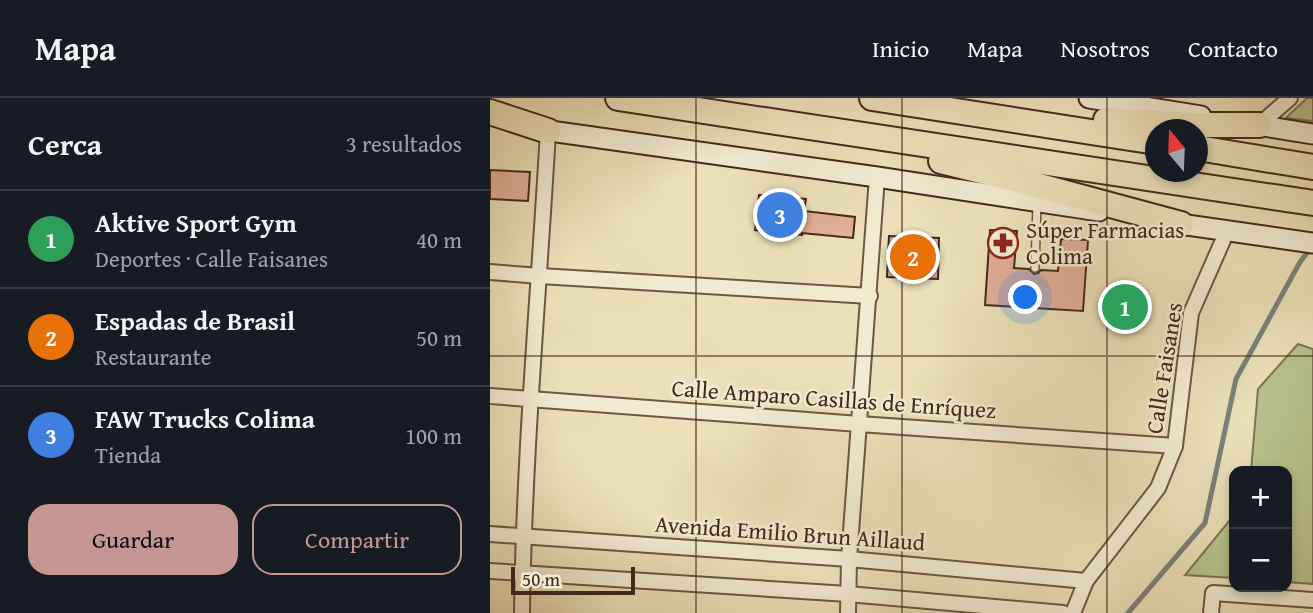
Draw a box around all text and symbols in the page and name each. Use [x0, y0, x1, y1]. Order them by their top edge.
text: Mapa [35, 24, 116, 72]
text: Inicio [872, 31, 929, 66]
text: Mapa [967, 31, 1023, 66]
text: Nosotros [1061, 31, 1150, 66]
text: Contacto [1188, 31, 1278, 66]
north arrow [1145, 119, 1208, 182]
text: Cerca [28, 122, 102, 166]
text: 3 resultados [346, 127, 462, 160]
pin: 3 [757, 189, 803, 241]
text: Aktive Sport Gym [95, 203, 297, 242]
place label: Súper Farmacias Colima [1026, 213, 1184, 272]
text: 1 [45, 223, 57, 256]
text: 40 m [416, 223, 462, 256]
pharmacy icon: Súper Farmacias Colima [986, 226, 1020, 260]
pin: 2 [890, 231, 936, 283]
text: Deportes · Calle Faisanes [95, 242, 328, 275]
your location [1008, 280, 1042, 314]
pin: 1 [1102, 281, 1148, 333]
street label: Calle Faisanes [1137, 300, 1190, 436]
text: Espadas de Brasil [95, 301, 295, 340]
text: 2 [45, 321, 57, 354]
text: 50 m [416, 321, 462, 354]
text: Restaurante [95, 340, 212, 373]
street label: Calle Amparo Casillas de Enríquez [671, 371, 997, 426]
text: FAW Trucks Colima [95, 399, 315, 438]
text: 3 [45, 419, 57, 452]
text: 100 m [405, 419, 462, 452]
text: Tienda [95, 438, 161, 471]
map controls [1229, 466, 1292, 592]
button: + [1229, 466, 1292, 529]
button: Guardar [28, 504, 238, 575]
button: Compartir [252, 504, 462, 575]
street label: Avenida Emilio Brun Aillaud [654, 507, 927, 558]
button: − [1229, 529, 1292, 592]
scale bar [511, 564, 635, 596]
text: 50 m [522, 565, 560, 593]

